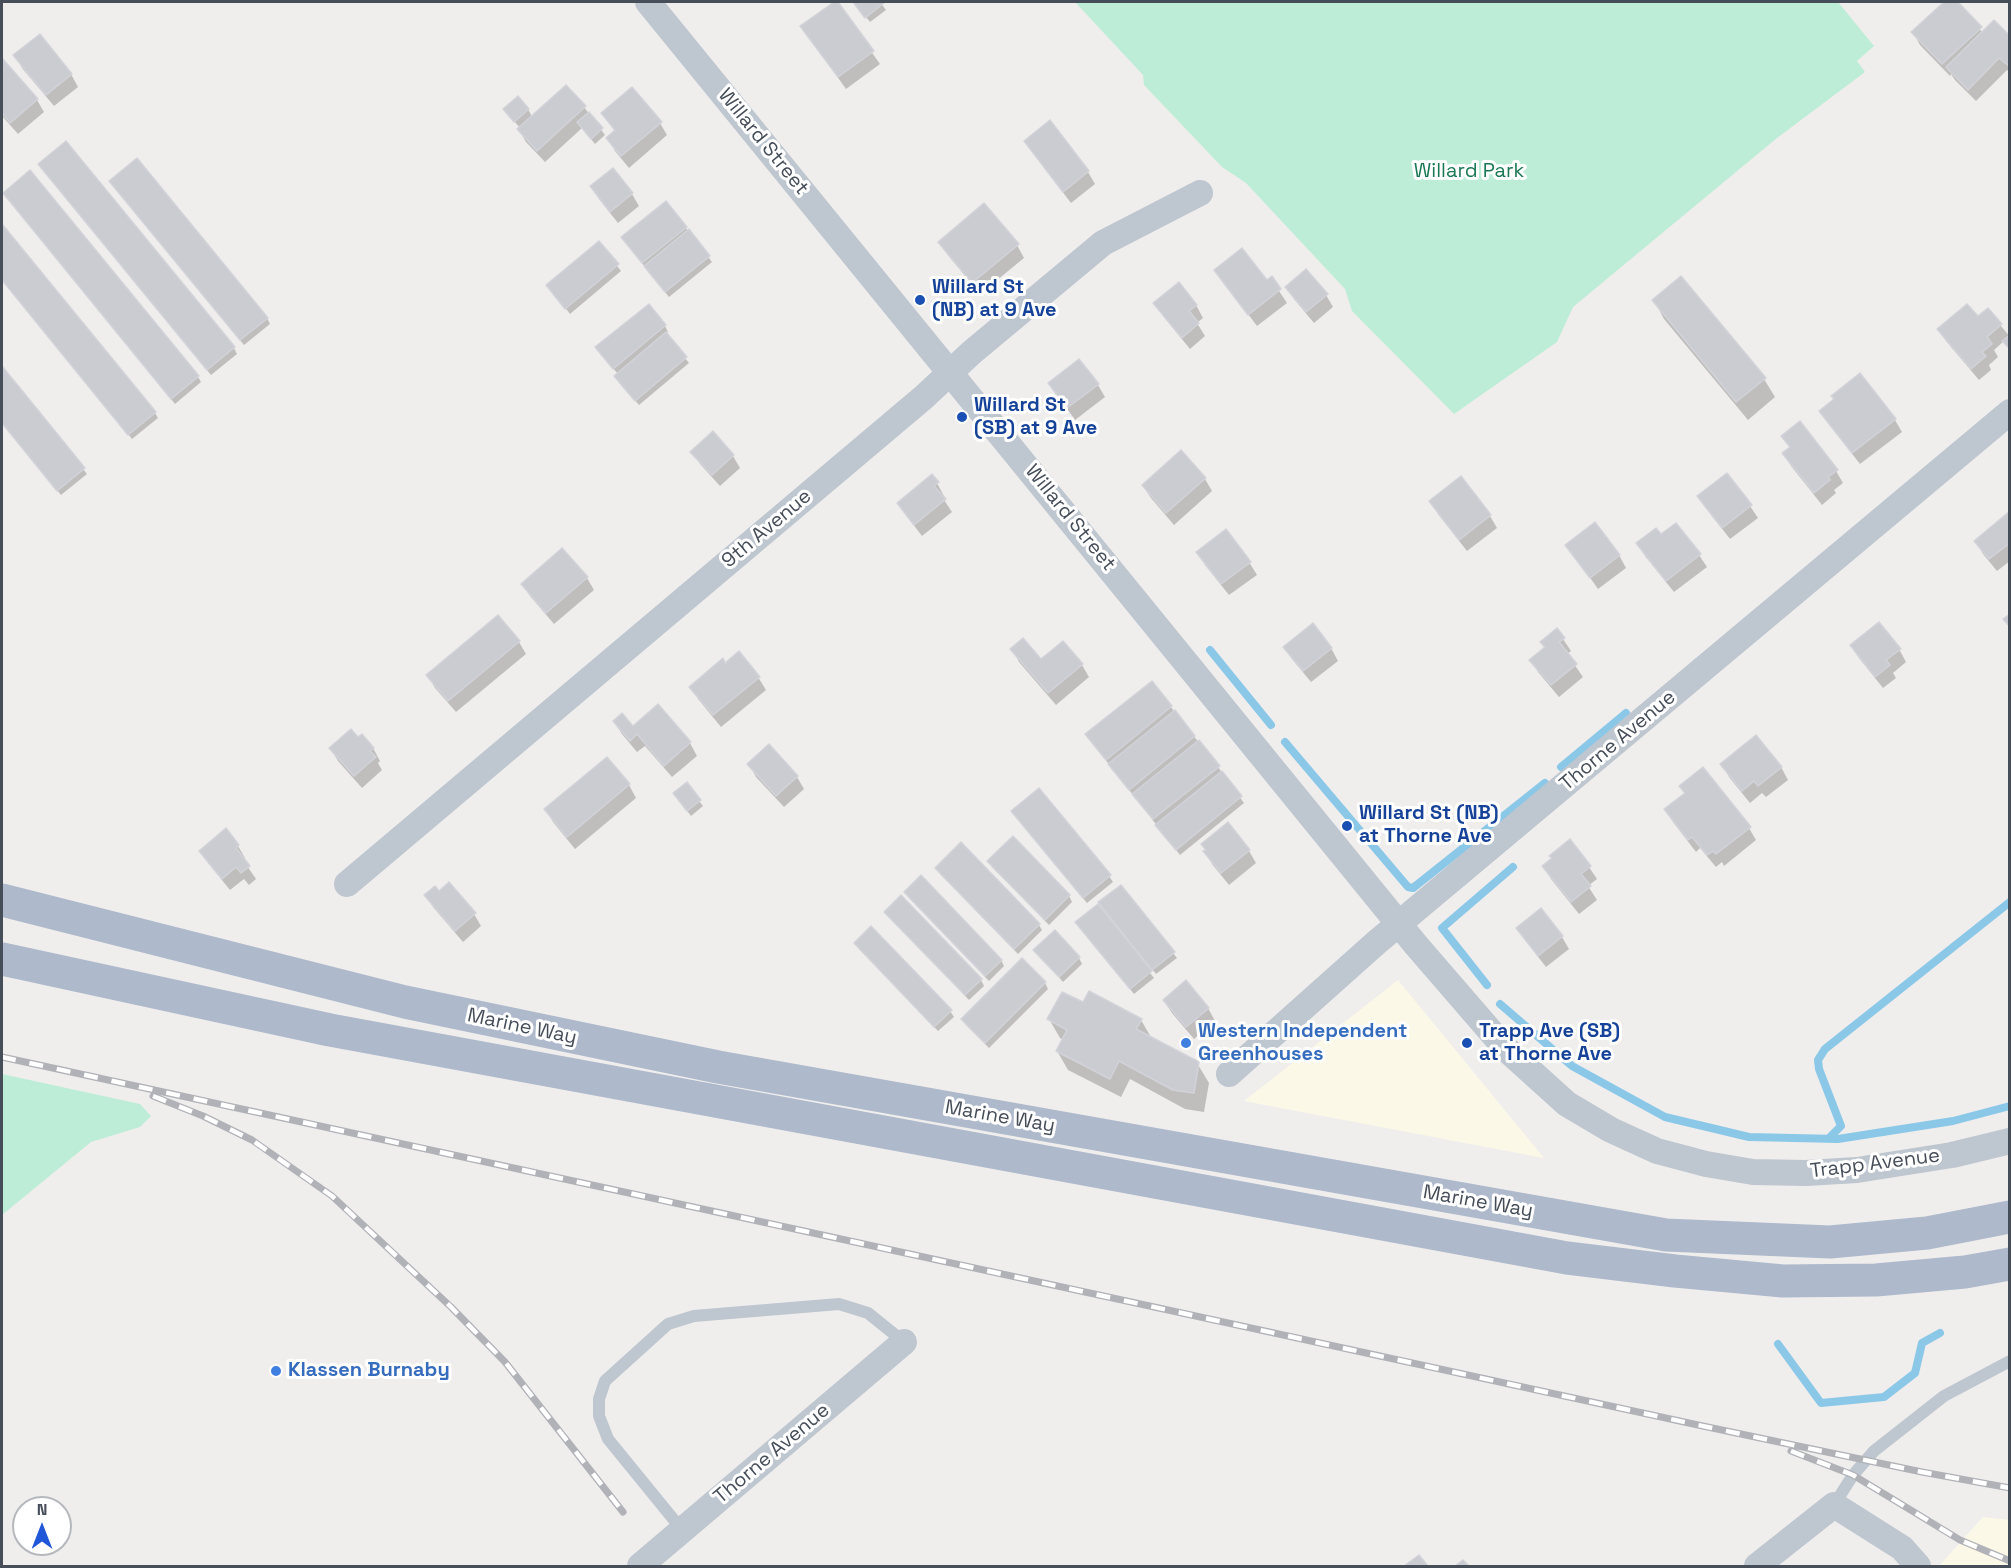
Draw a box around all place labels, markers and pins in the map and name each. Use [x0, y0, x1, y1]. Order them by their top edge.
place label: Willard St (NB) at 9 Ave [932, 276, 1057, 323]
marker: Willard St (NB) at 9 Ave [913, 293, 927, 307]
place label: Willard St (SB) at 9 Ave [974, 394, 1097, 441]
marker: Willard St (SB) at 9 Ave [955, 410, 969, 424]
place label: Willard St (NB) at Thorne Ave [1359, 802, 1499, 849]
marker: Willard St (NB) at Thorne Ave [1340, 819, 1354, 833]
place label: Western Independent Greenhouses [1198, 1020, 1407, 1067]
place label: Trapp Ave (SB) at Thorne Ave [1479, 1020, 1620, 1067]
marker: Western Independent Greenhouses [1179, 1036, 1193, 1050]
marker: Trapp Ave (SB) at Thorne Ave [1460, 1036, 1474, 1050]
place label: Klassen Burnaby [288, 1359, 450, 1383]
marker: Klassen Burnaby [269, 1364, 283, 1378]

